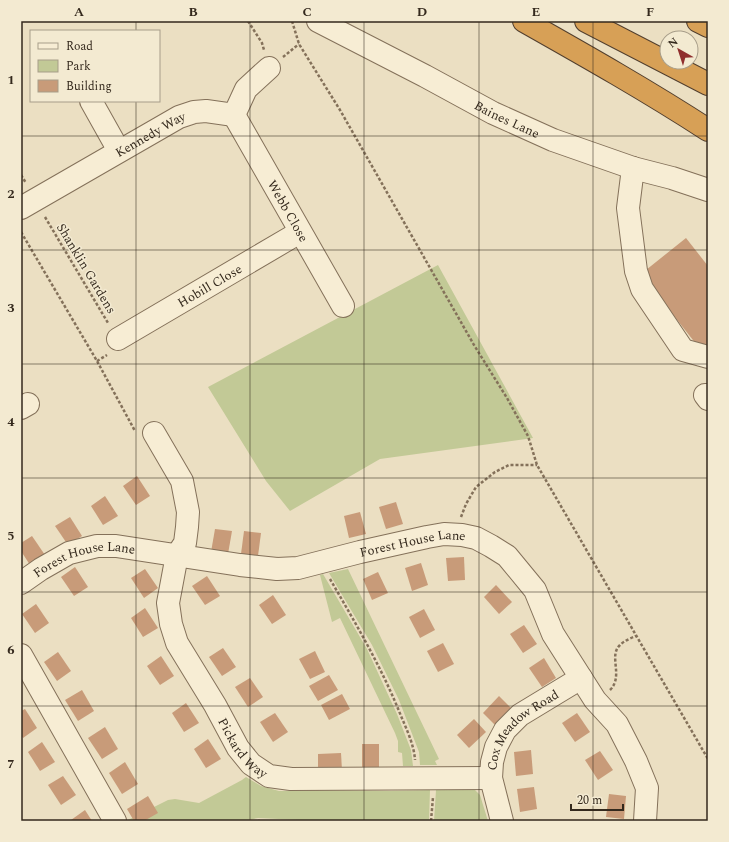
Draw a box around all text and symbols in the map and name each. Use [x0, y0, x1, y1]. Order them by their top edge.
text: A [74, 2, 84, 22]
text: B [188, 2, 198, 22]
text: C [302, 2, 312, 22]
text: D [417, 2, 427, 22]
text: E [532, 2, 541, 22]
text: F [646, 2, 654, 22]
legend [30, 30, 160, 102]
north arrow [659, 30, 699, 70]
text: N [664, 33, 682, 52]
text: Road [66, 37, 93, 56]
text: Park [66, 57, 91, 76]
text: 1 [7, 70, 15, 90]
text: Building [66, 77, 112, 96]
street label: Baines Lane [470, 96, 543, 144]
street label: Kennedy Way [112, 106, 189, 163]
street label: Webb Close [262, 176, 313, 246]
text: 2 [7, 184, 15, 204]
street label: Shanklin Gardens [51, 219, 121, 318]
street label: Hobill Close [174, 259, 246, 313]
text: 3 [7, 298, 15, 318]
text: 4 [7, 412, 15, 432]
street label: Forest House Lane [358, 525, 468, 563]
text: 5 [7, 526, 15, 546]
street label: Forest House Lane [29, 537, 137, 583]
text: 6 [7, 640, 15, 660]
street label: Cox Meadow Road [482, 685, 563, 771]
street label: Pickard Way [212, 714, 272, 784]
text: 7 [7, 754, 15, 774]
scale bar [571, 786, 623, 812]
text: 20 m [577, 791, 602, 810]

